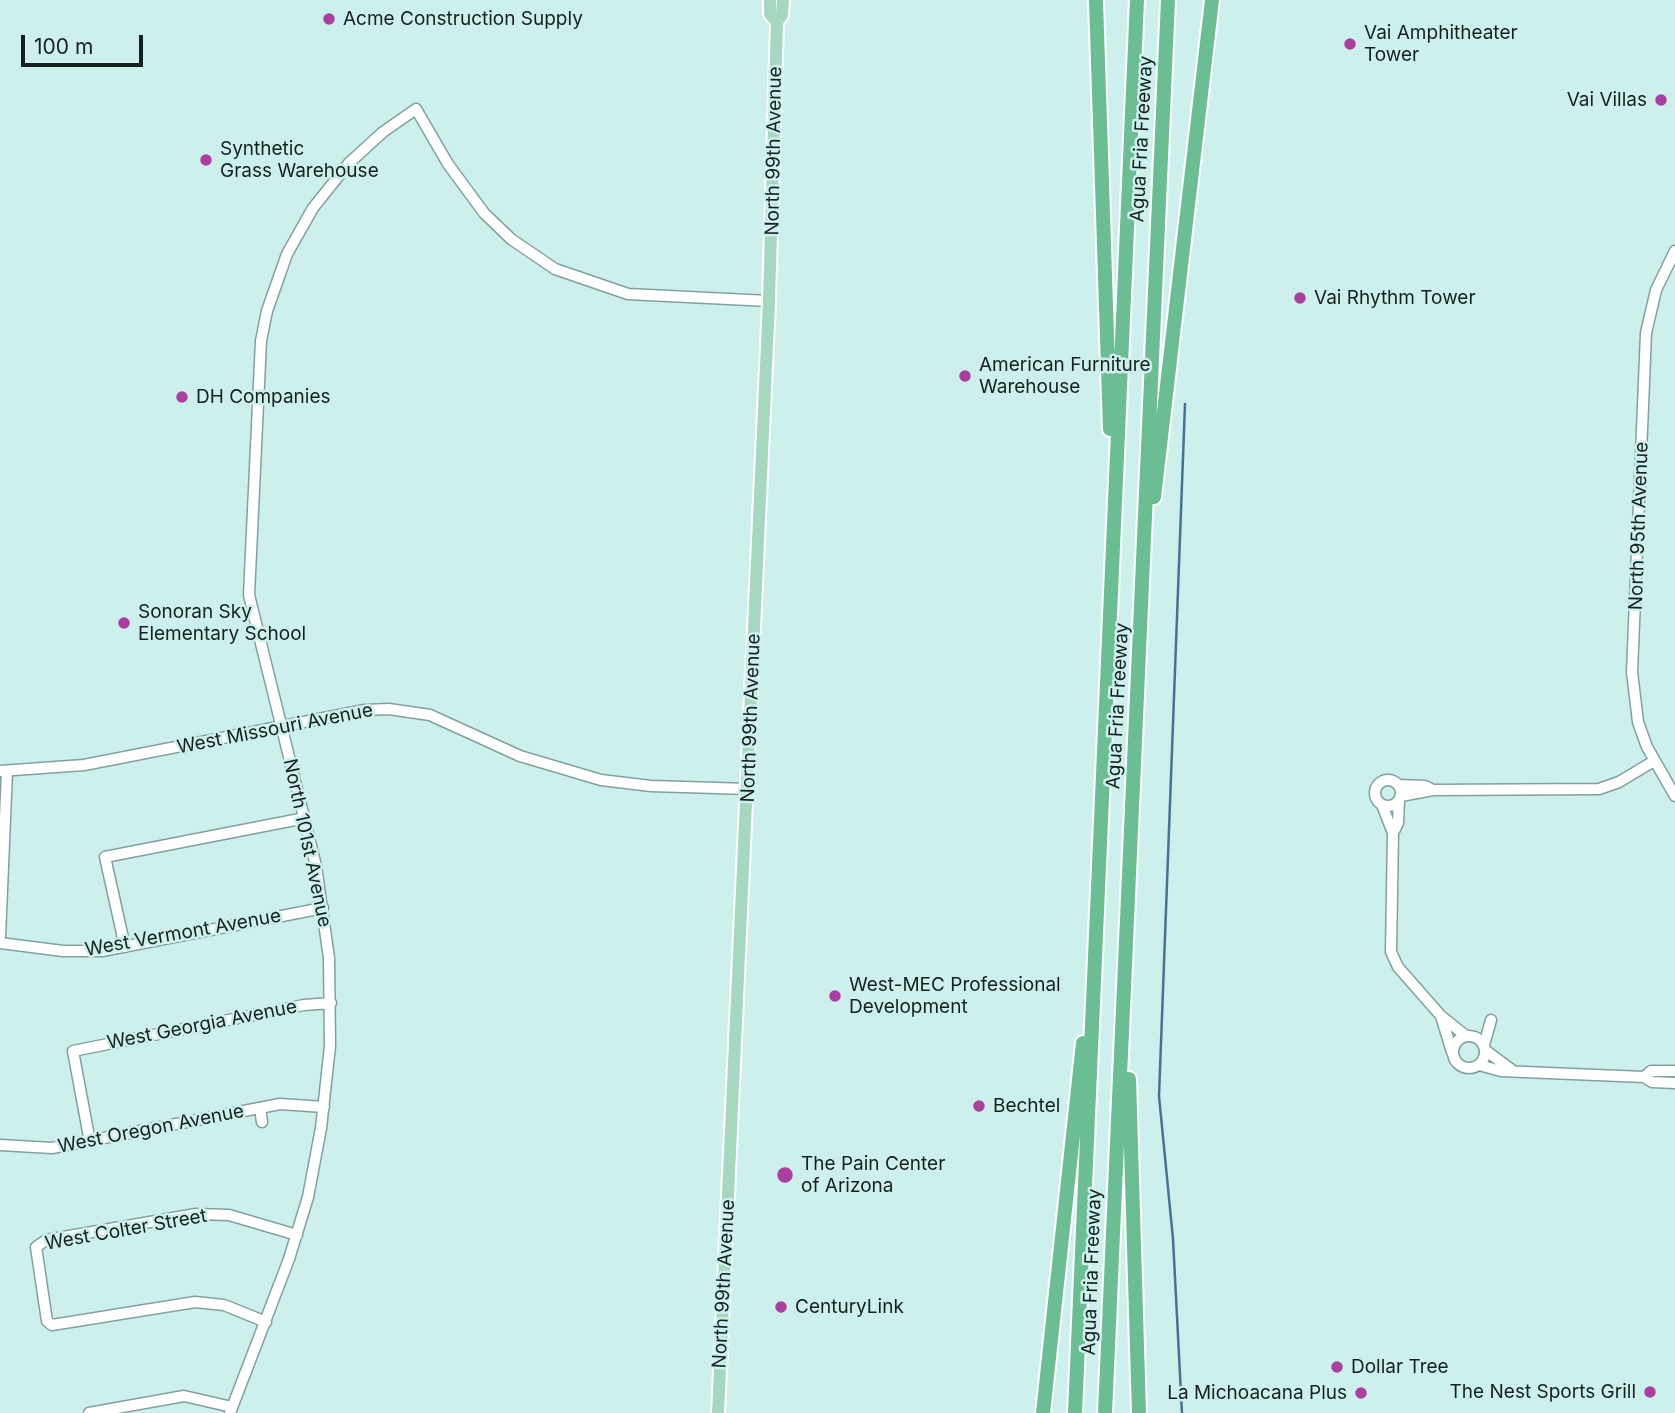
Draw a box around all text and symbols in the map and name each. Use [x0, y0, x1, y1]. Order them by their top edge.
place label: Acme Construction Supply [343, 8, 583, 30]
marker: Acme Construction Supply [321, 11, 337, 27]
scale bar [24, 21, 147, 65]
place label: Vai Amphitheater Tower [1364, 22, 1518, 66]
text: 100 m [34, 34, 93, 59]
marker: Vai Amphitheater Tower [1342, 36, 1358, 52]
street label: Agua Fria Freeway [1126, 55, 1158, 223]
street label: North 99th Avenue [761, 66, 787, 236]
place label: Vai Villas [1567, 89, 1647, 111]
marker: Vai Villas [1653, 92, 1669, 108]
place label: Synthetic Grass Warehouse [220, 138, 379, 182]
marker: Synthetic Grass Warehouse [198, 152, 214, 168]
place label: Vai Rhythm Tower [1314, 287, 1476, 309]
marker: Vai Rhythm Tower [1292, 290, 1308, 306]
place label: American Furniture Warehouse [979, 354, 1151, 398]
marker: American Furniture Warehouse [957, 368, 973, 384]
place label: DH Companies [196, 386, 331, 408]
marker: DH Companies [174, 389, 190, 405]
street label: North 95th Avenue [1625, 441, 1653, 611]
place label: Sonoran Sky Elementary School [138, 601, 306, 645]
marker: Sonoran Sky Elementary School [116, 615, 132, 631]
street label: Agua Fria Freeway [1102, 622, 1134, 790]
street label: North 99th Avenue [737, 633, 765, 803]
street label: West Missouri Avenue [175, 699, 375, 759]
street label: North 101st Avenue [278, 757, 336, 929]
street label: West Vermont Avenue [83, 905, 283, 961]
place label: West-MEC Professional Development [849, 974, 1061, 1018]
marker: West-MEC Professional Development [827, 988, 843, 1004]
street label: West Georgia Avenue [105, 995, 299, 1055]
place label: Bechtel [993, 1095, 1060, 1117]
marker: Bechtel [971, 1098, 987, 1114]
street label: West Oregon Avenue [56, 1100, 246, 1158]
place label: The Pain Center of Arizona [801, 1153, 945, 1197]
marker: The Pain Center of Arizona [775, 1165, 795, 1185]
street label: Agua Fria Freeway [1078, 1188, 1106, 1356]
street label: North 99th Avenue [708, 1199, 740, 1369]
street label: West Colter Street [43, 1205, 209, 1255]
place label: CenturyLink [795, 1296, 904, 1318]
marker: CenturyLink [773, 1299, 789, 1315]
place label: Dollar Tree [1351, 1356, 1449, 1378]
marker: Dollar Tree [1329, 1359, 1345, 1375]
place label: The Nest Sports Grill [1450, 1381, 1636, 1403]
place label: La Michoacana Plus [1167, 1382, 1347, 1404]
marker: The Nest Sports Grill [1642, 1384, 1658, 1400]
marker: La Michoacana Plus [1353, 1385, 1369, 1401]

